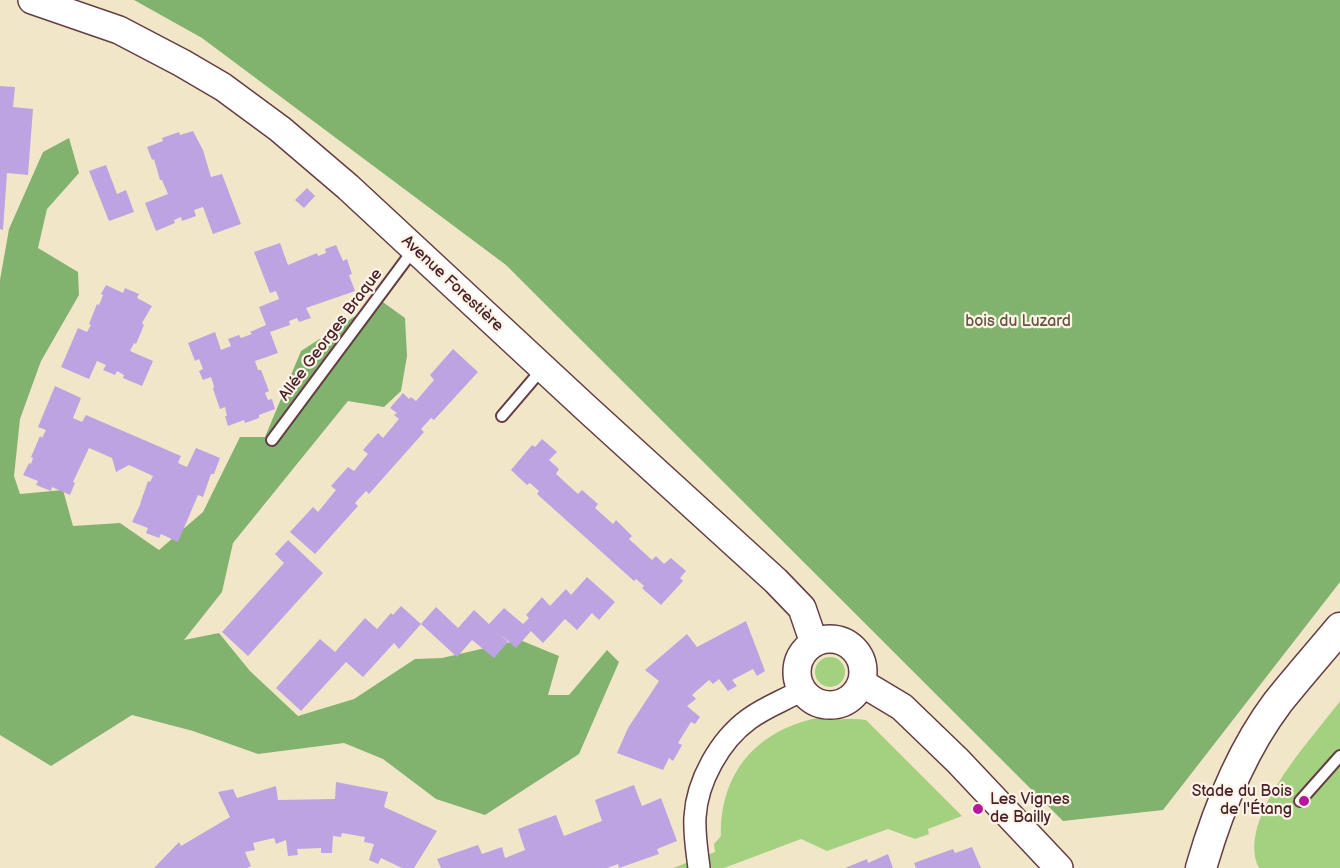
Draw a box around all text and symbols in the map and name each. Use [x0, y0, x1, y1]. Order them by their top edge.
street label: Avenue Forestière [397, 232, 507, 336]
street label: Allée Georges Braque [275, 265, 387, 405]
park label: bois du Luzard [965, 312, 1071, 332]
place label: Stade du Bois de l'Étang [1192, 782, 1292, 820]
place label: Les Vignes de Bailly [990, 790, 1070, 828]
marker: Stade du Bois de l'Étang [1297, 794, 1311, 808]
marker: Les Vignes de Bailly [971, 802, 985, 816]

